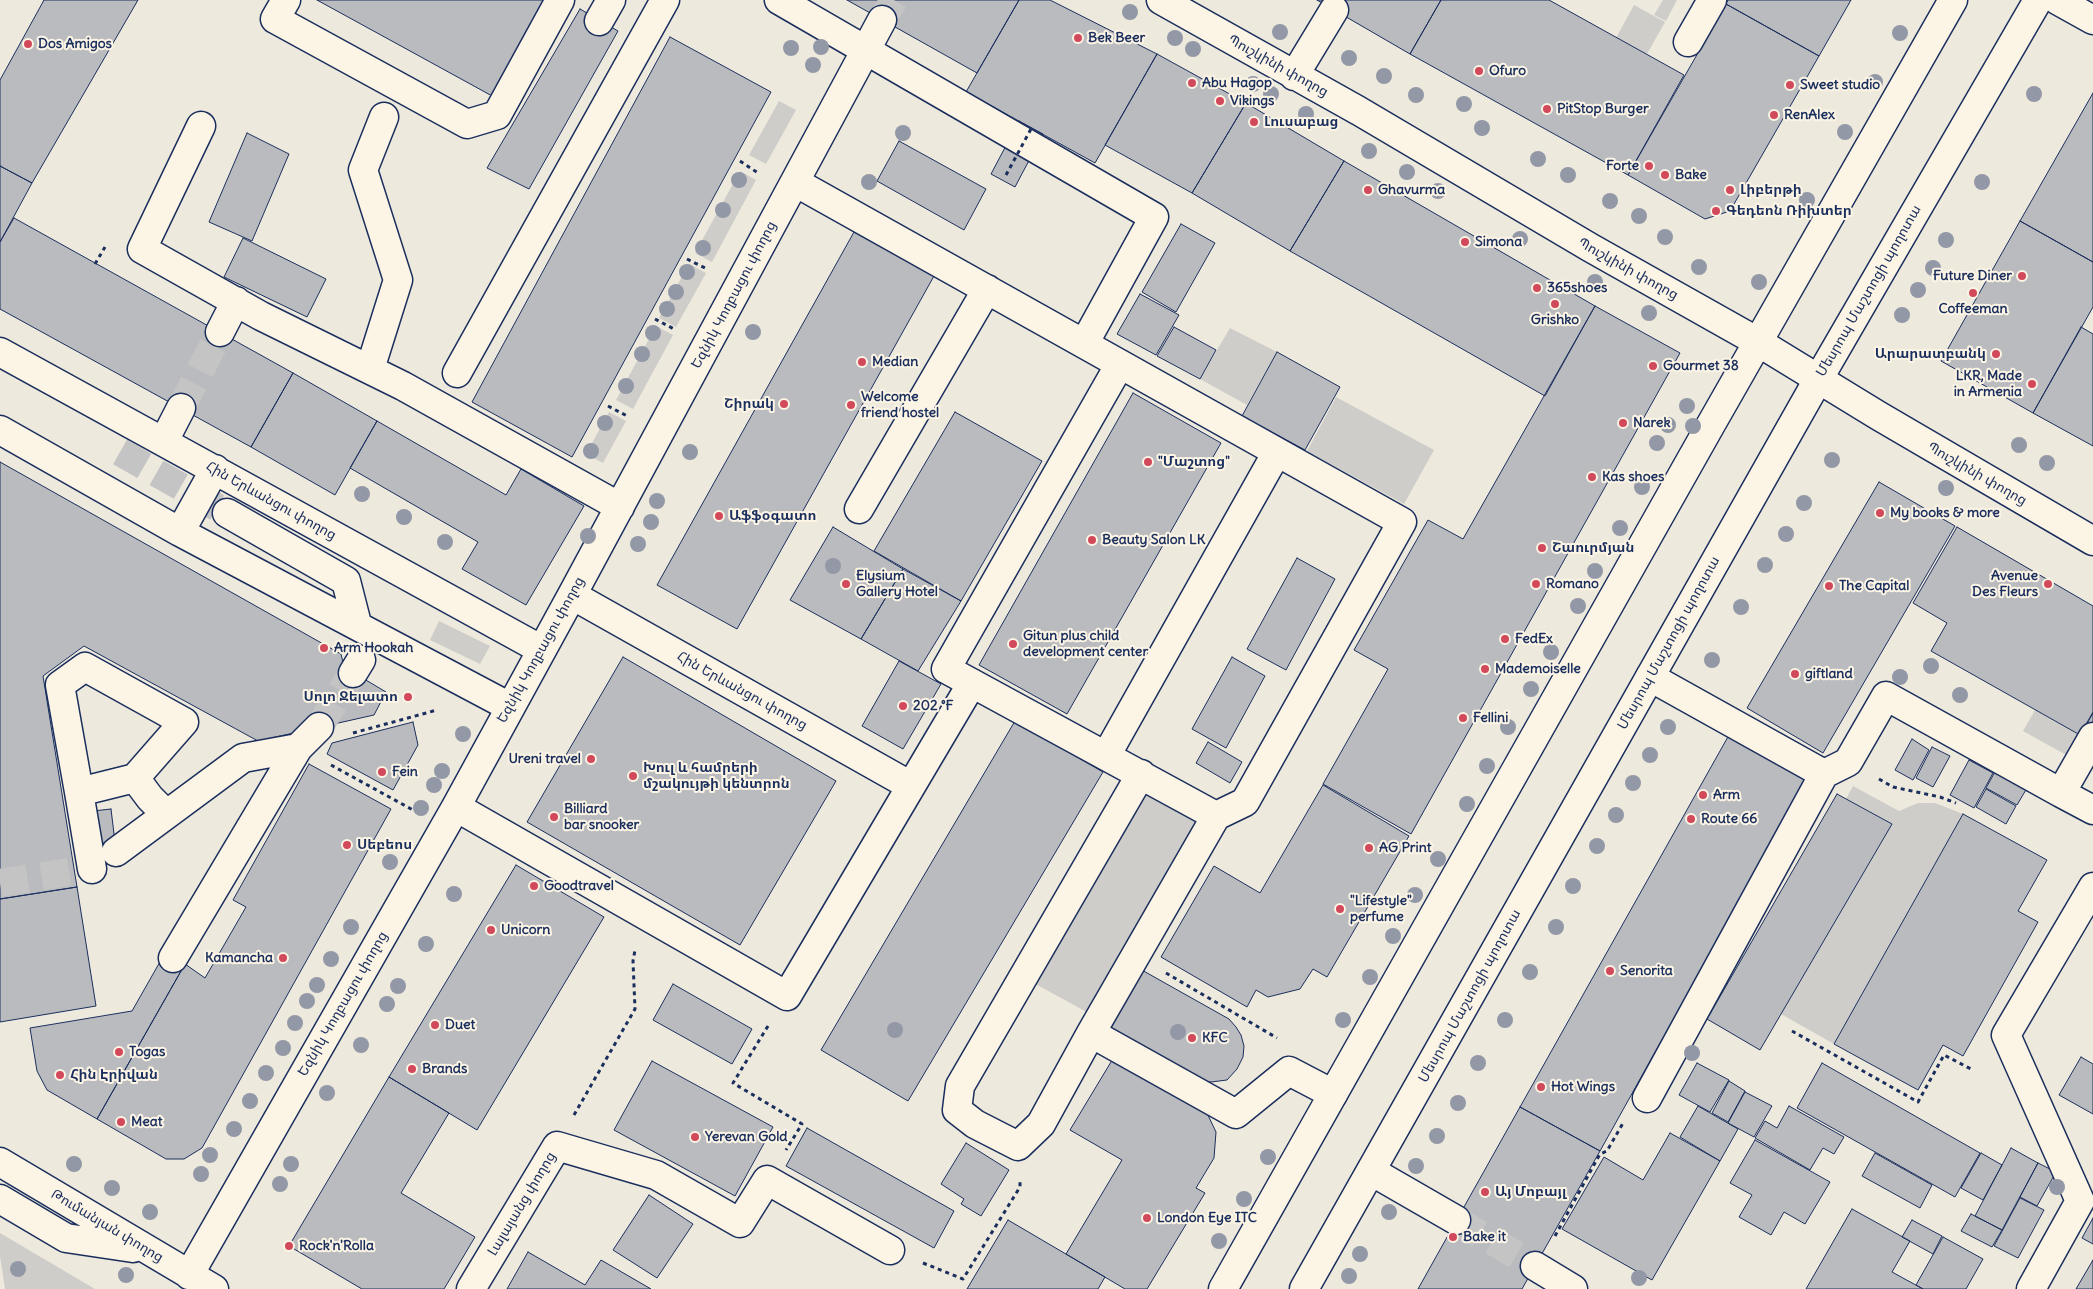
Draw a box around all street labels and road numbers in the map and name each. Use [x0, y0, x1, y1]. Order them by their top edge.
street label: Պուշկինի փողոց [1225, 31, 1331, 101]
street label: Մեսրոպ Մաշտոցի պողոտա [1813, 202, 1925, 380]
street label: Եզնիկ Կողբացու փողոց [688, 218, 780, 372]
street label: Պուշկինի փողոց [1575, 234, 1681, 304]
street label: Պուշկինի փողոց [1924, 439, 2030, 509]
street label: Հին Երևանցու փողոց [203, 458, 339, 544]
street label: Մեսրոպ Մաշտոցի պողոտա [1614, 553, 1724, 733]
street label: Եզնիկ Կողբացու փողոց [494, 574, 588, 726]
street label: Հին Երևանցու փողոց [674, 648, 810, 734]
street label: Մեսրոպ Մաշտոցի պողոտա [1415, 906, 1525, 1086]
street label: Եզնիկ Կողբացու փողոց [295, 928, 391, 1080]
street label: Լալայանց փողոց [484, 1149, 560, 1259]
street label: Թումանյան փողոց [48, 1186, 166, 1266]

